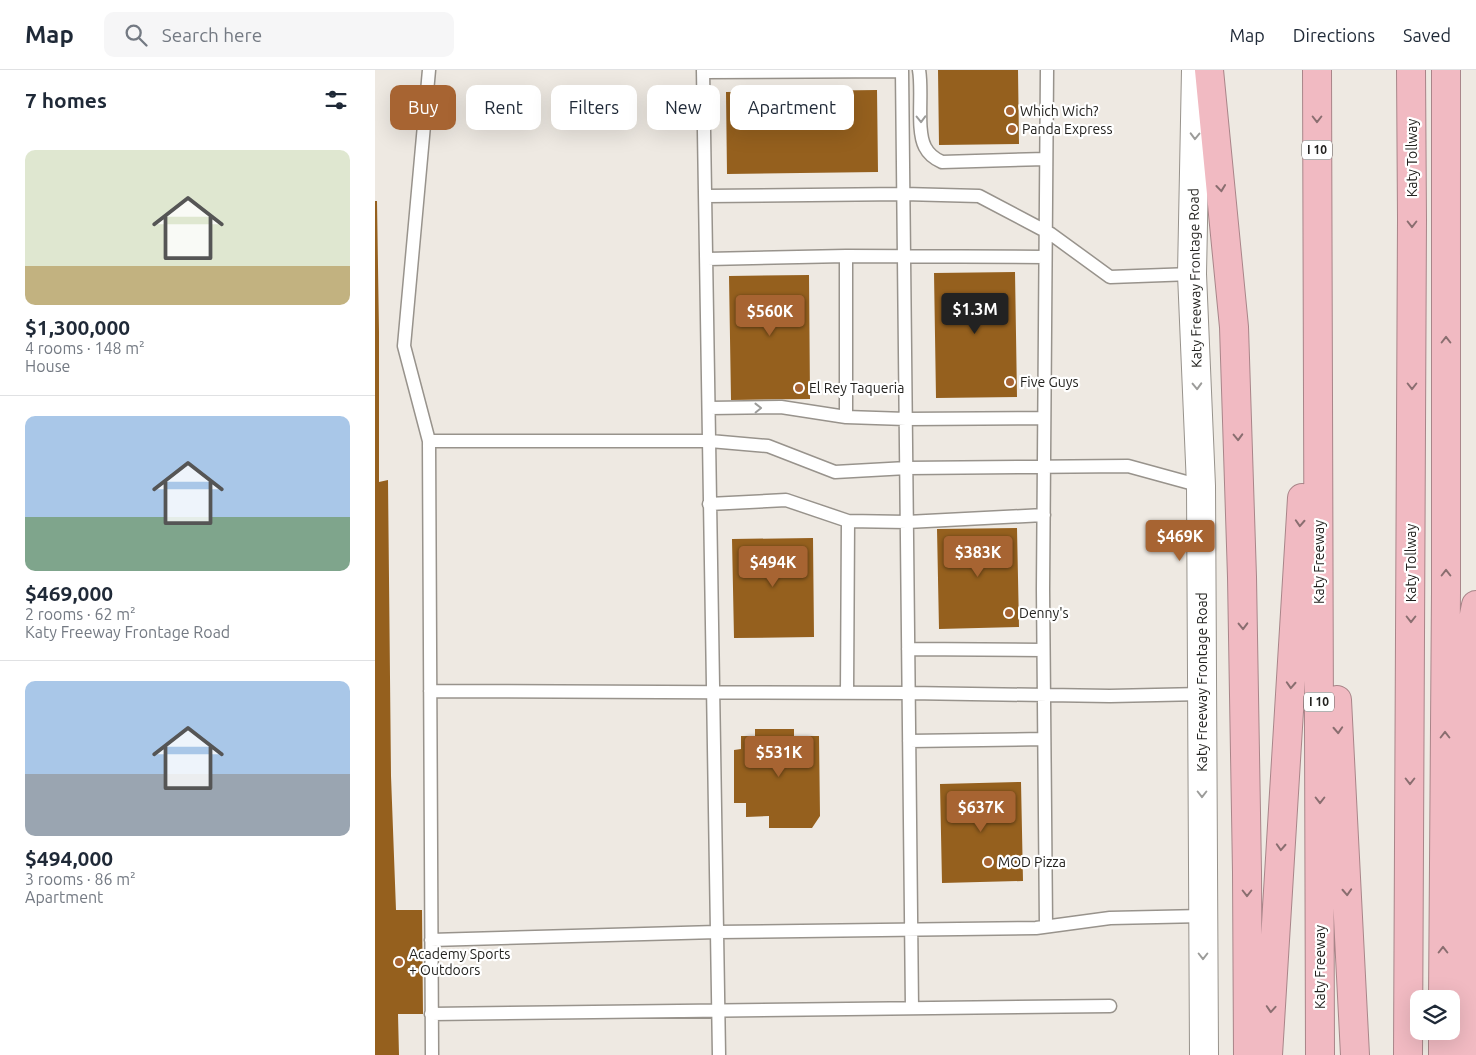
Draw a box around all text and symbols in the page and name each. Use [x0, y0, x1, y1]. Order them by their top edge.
search box [104, 12, 454, 57]
text: Map [25, 21, 74, 48]
icon: search [122, 21, 150, 49]
text: Search here [162, 24, 262, 46]
text: Map [1229, 25, 1265, 45]
text: Directions [1293, 25, 1375, 45]
text: Saved [1403, 25, 1451, 45]
chip: Buy [390, 85, 456, 130]
chip: Rent [466, 85, 541, 130]
chip: Filters [551, 85, 637, 130]
chip: New [647, 85, 720, 130]
chip: Apartment [730, 85, 854, 130]
icon: filters [322, 86, 350, 114]
text: 7 homes [25, 88, 107, 112]
place label: Which Wich? [1020, 103, 1099, 119]
marker: Which Wich? [1004, 105, 1016, 117]
one-way arrow [916, 115, 926, 123]
one-way arrow [1312, 115, 1322, 123]
street label: Katy Tollway [1404, 118, 1420, 197]
place label: Panda Express [1022, 121, 1112, 137]
marker: Panda Express [1006, 123, 1018, 135]
one-way arrow [1190, 132, 1200, 140]
road number: I 10 [1302, 140, 1332, 160]
icon: home [143, 183, 233, 273]
one-way arrow [1215, 184, 1226, 192]
street label: Katy Freeway Frontage Road [1185, 188, 1205, 368]
one-way arrow [1407, 220, 1417, 228]
pin: $1.3M [940, 292, 1010, 335]
pin: $560K [735, 294, 805, 337]
text: $1.3M [952, 300, 998, 318]
text: $560K [747, 302, 793, 320]
text: $1,300,000 [25, 315, 130, 339]
one-way arrow [1441, 336, 1451, 344]
text: 4 rooms · 148 m² [25, 339, 145, 357]
text: House [25, 357, 70, 375]
place label: Five Guys [1020, 374, 1079, 390]
marker: Five Guys [1004, 376, 1016, 388]
place label: El Rey Taqueria [809, 380, 904, 396]
marker: El Rey Taqueria [793, 382, 805, 394]
one-way arrow [1191, 382, 1202, 390]
one-way arrow [1407, 382, 1417, 390]
one-way arrow [754, 402, 762, 413]
one-way arrow [1233, 434, 1243, 442]
icon: home [143, 448, 233, 538]
one-way arrow [1295, 519, 1306, 527]
pin: $469K [1145, 520, 1215, 562]
street label: Katy Freeway [1311, 520, 1327, 604]
street label: Katy Tollway [1403, 523, 1419, 602]
text: $469K [1157, 527, 1203, 545]
pin: $383K [943, 536, 1013, 578]
text: $383K [955, 543, 1001, 561]
pin: $494K [738, 546, 808, 588]
text: $494K [750, 553, 796, 571]
one-way arrow [1441, 568, 1451, 576]
text: $469,000 [25, 581, 113, 605]
street label: Katy Freeway Frontage Road [1194, 592, 1210, 772]
text: 2 rooms · 62 m² [25, 605, 136, 623]
place label: Denny's [1019, 605, 1069, 621]
marker: Denny's [1003, 607, 1015, 619]
one-way arrow [1406, 615, 1416, 623]
one-way arrow [1238, 622, 1248, 630]
text: Katy Freeway Frontage Road [25, 623, 230, 641]
one-way arrow [1285, 681, 1296, 689]
road number: I 10 [1304, 692, 1334, 712]
icon: home [143, 713, 233, 803]
one-way arrow [1333, 726, 1344, 734]
one-way arrow [1440, 731, 1450, 738]
pin: $531K [744, 736, 814, 778]
text: $531K [756, 743, 802, 761]
one-way arrow [1405, 778, 1415, 785]
pin: $637K [946, 790, 1016, 833]
one-way arrow [1197, 790, 1208, 798]
one-way arrow [1315, 796, 1325, 804]
text: $637K [958, 798, 1004, 816]
one-way arrow [1276, 843, 1287, 851]
text: $494,000 [25, 846, 113, 870]
place label: MOD Pizza [998, 854, 1066, 870]
marker: MOD Pizza [982, 856, 994, 868]
text: 3 rooms · 86 m² [25, 870, 136, 888]
text: Apartment [25, 888, 103, 906]
one-way arrow [1341, 888, 1352, 896]
one-way arrow [1242, 890, 1252, 898]
street label: Katy Freeway [1312, 925, 1328, 1009]
place label: Academy Sports + Outdoors [409, 946, 510, 978]
one-way arrow [1438, 946, 1448, 954]
one-way arrow [1198, 952, 1208, 960]
marker: Academy Sports + Outdoors [393, 956, 405, 968]
map controls [1410, 990, 1460, 1040]
button: layers [1410, 990, 1460, 1040]
one-way arrow [1266, 1006, 1277, 1014]

